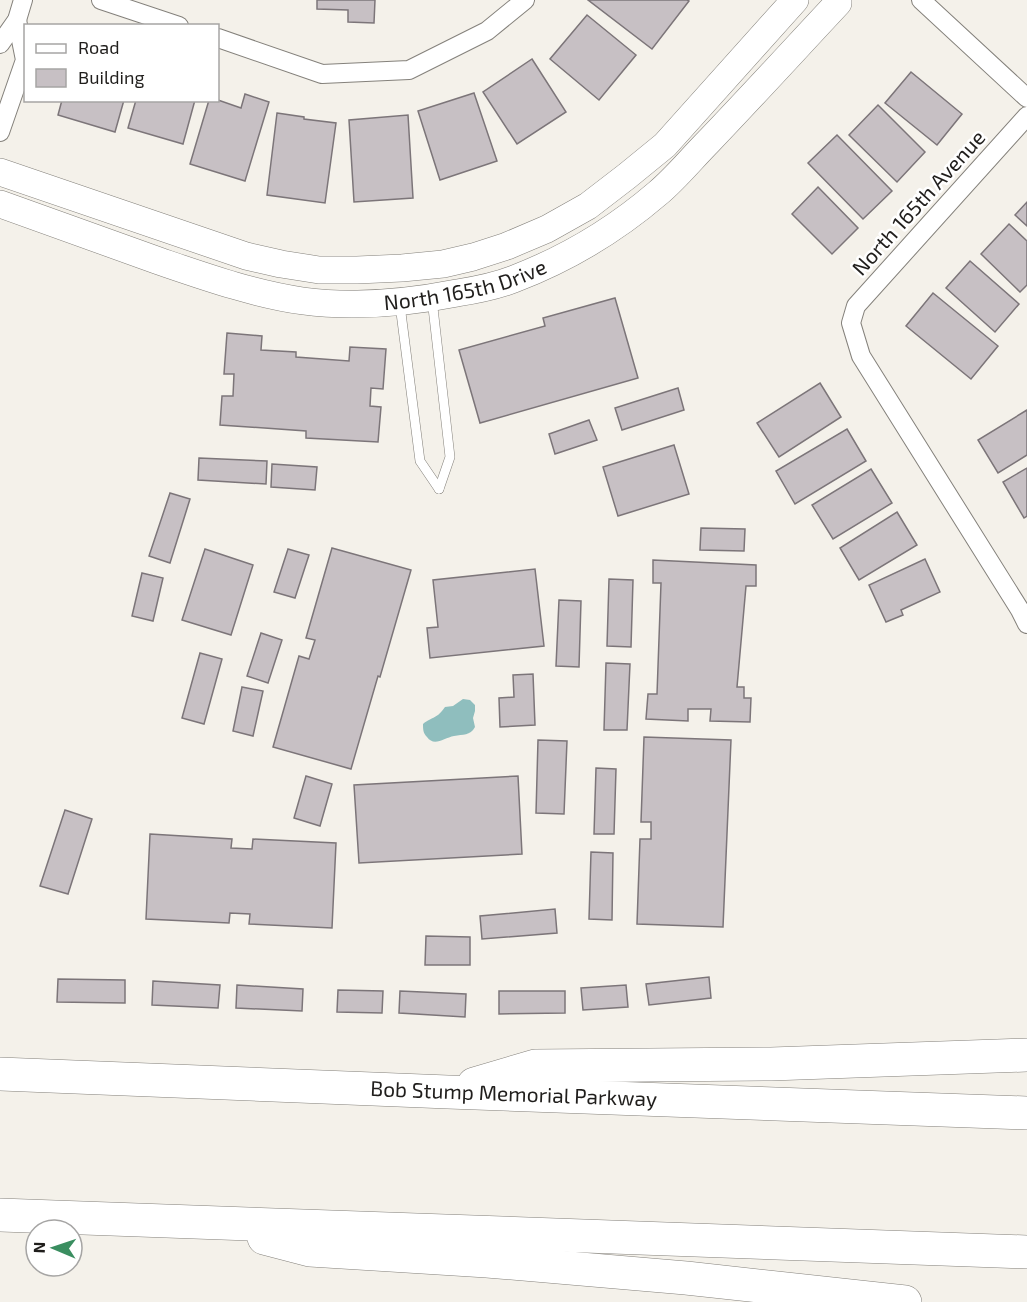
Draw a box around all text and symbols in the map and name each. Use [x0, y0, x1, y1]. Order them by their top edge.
legend [24, 24, 219, 102]
text: Road [78, 36, 119, 58]
text: Building [78, 66, 145, 88]
street label: North 165th Avenue [846, 124, 990, 280]
street label: North 165th Drive [383, 253, 550, 314]
street label: Bob Stump Memorial Parkway [370, 1075, 658, 1111]
north arrow [24, 1218, 84, 1278]
text: N [29, 1241, 48, 1254]

